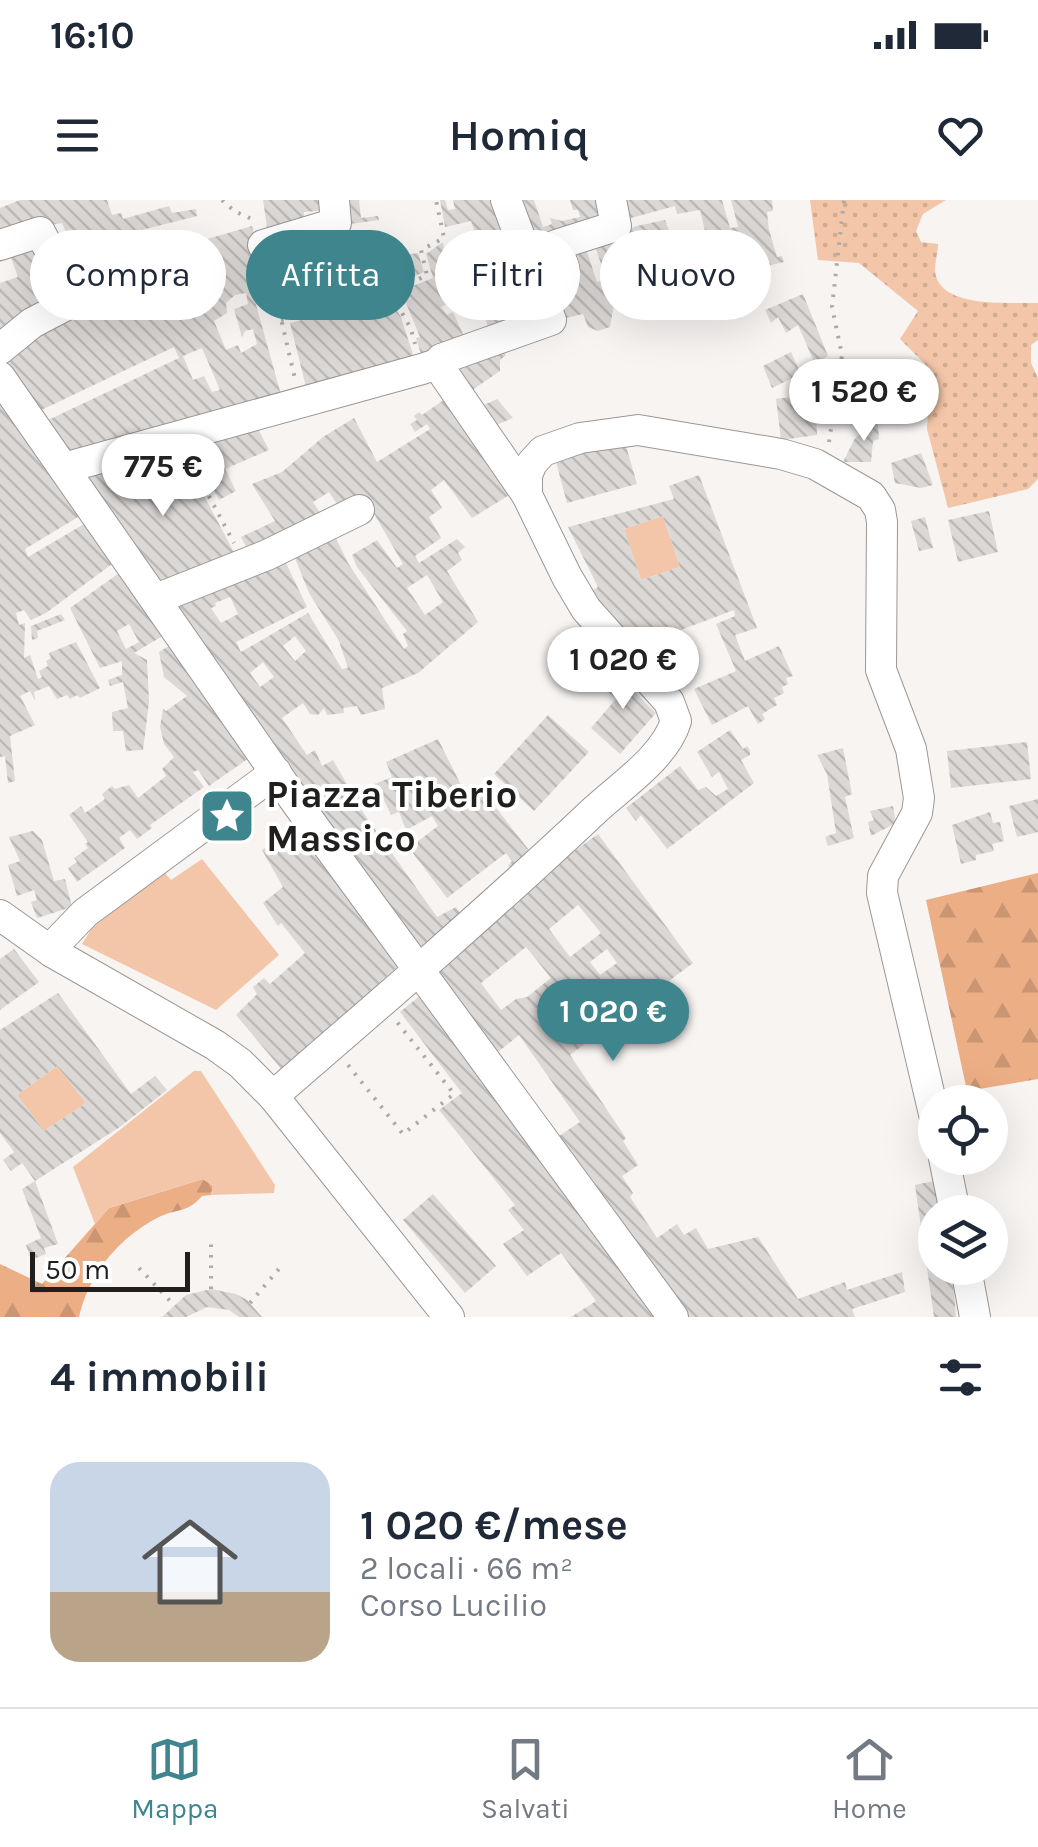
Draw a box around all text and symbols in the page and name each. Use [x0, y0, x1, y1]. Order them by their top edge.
text: 16:10 [50, 13, 134, 58]
icon: menu [50, 108, 105, 163]
icon: heart [933, 108, 988, 163]
text: Homiq [449, 109, 589, 161]
chip: Compra [30, 230, 226, 320]
chip: Affitta [246, 230, 415, 320]
chip: Filtri [435, 230, 580, 320]
chip: Nuovo [600, 230, 771, 320]
pin: 1 520 € [772, 359, 956, 444]
text: 1 520 € [811, 373, 917, 410]
pin: 775 € [93, 434, 233, 519]
text: 775 € [124, 448, 202, 485]
pin: 1 020 € [531, 627, 715, 712]
text: 1 020 € [569, 641, 677, 678]
place label: Piazza Tiberio Massico [266, 772, 517, 861]
place icon: Piazza Tiberio Massico [197, 786, 257, 846]
pin: 1 020 € [521, 979, 705, 1064]
text: 1 020 € [559, 993, 667, 1030]
map controls [918, 1085, 1008, 1285]
button: locate [918, 1085, 1008, 1175]
button: layers [918, 1195, 1008, 1285]
scale bar [30, 1247, 190, 1292]
text: 50 m [45, 1253, 110, 1286]
icon: filters [933, 1350, 988, 1405]
text: 4 immobili [50, 1352, 269, 1402]
text: 1 020 €/mese [360, 1500, 628, 1550]
icon: home [130, 1502, 250, 1622]
text: 2 locali · 66 m² [360, 1550, 573, 1587]
text: Corso Lucilio [360, 1587, 547, 1624]
tab: Mappa [131, 1732, 219, 1825]
tab: Salvati [481, 1732, 570, 1825]
tab: Home [832, 1732, 907, 1825]

